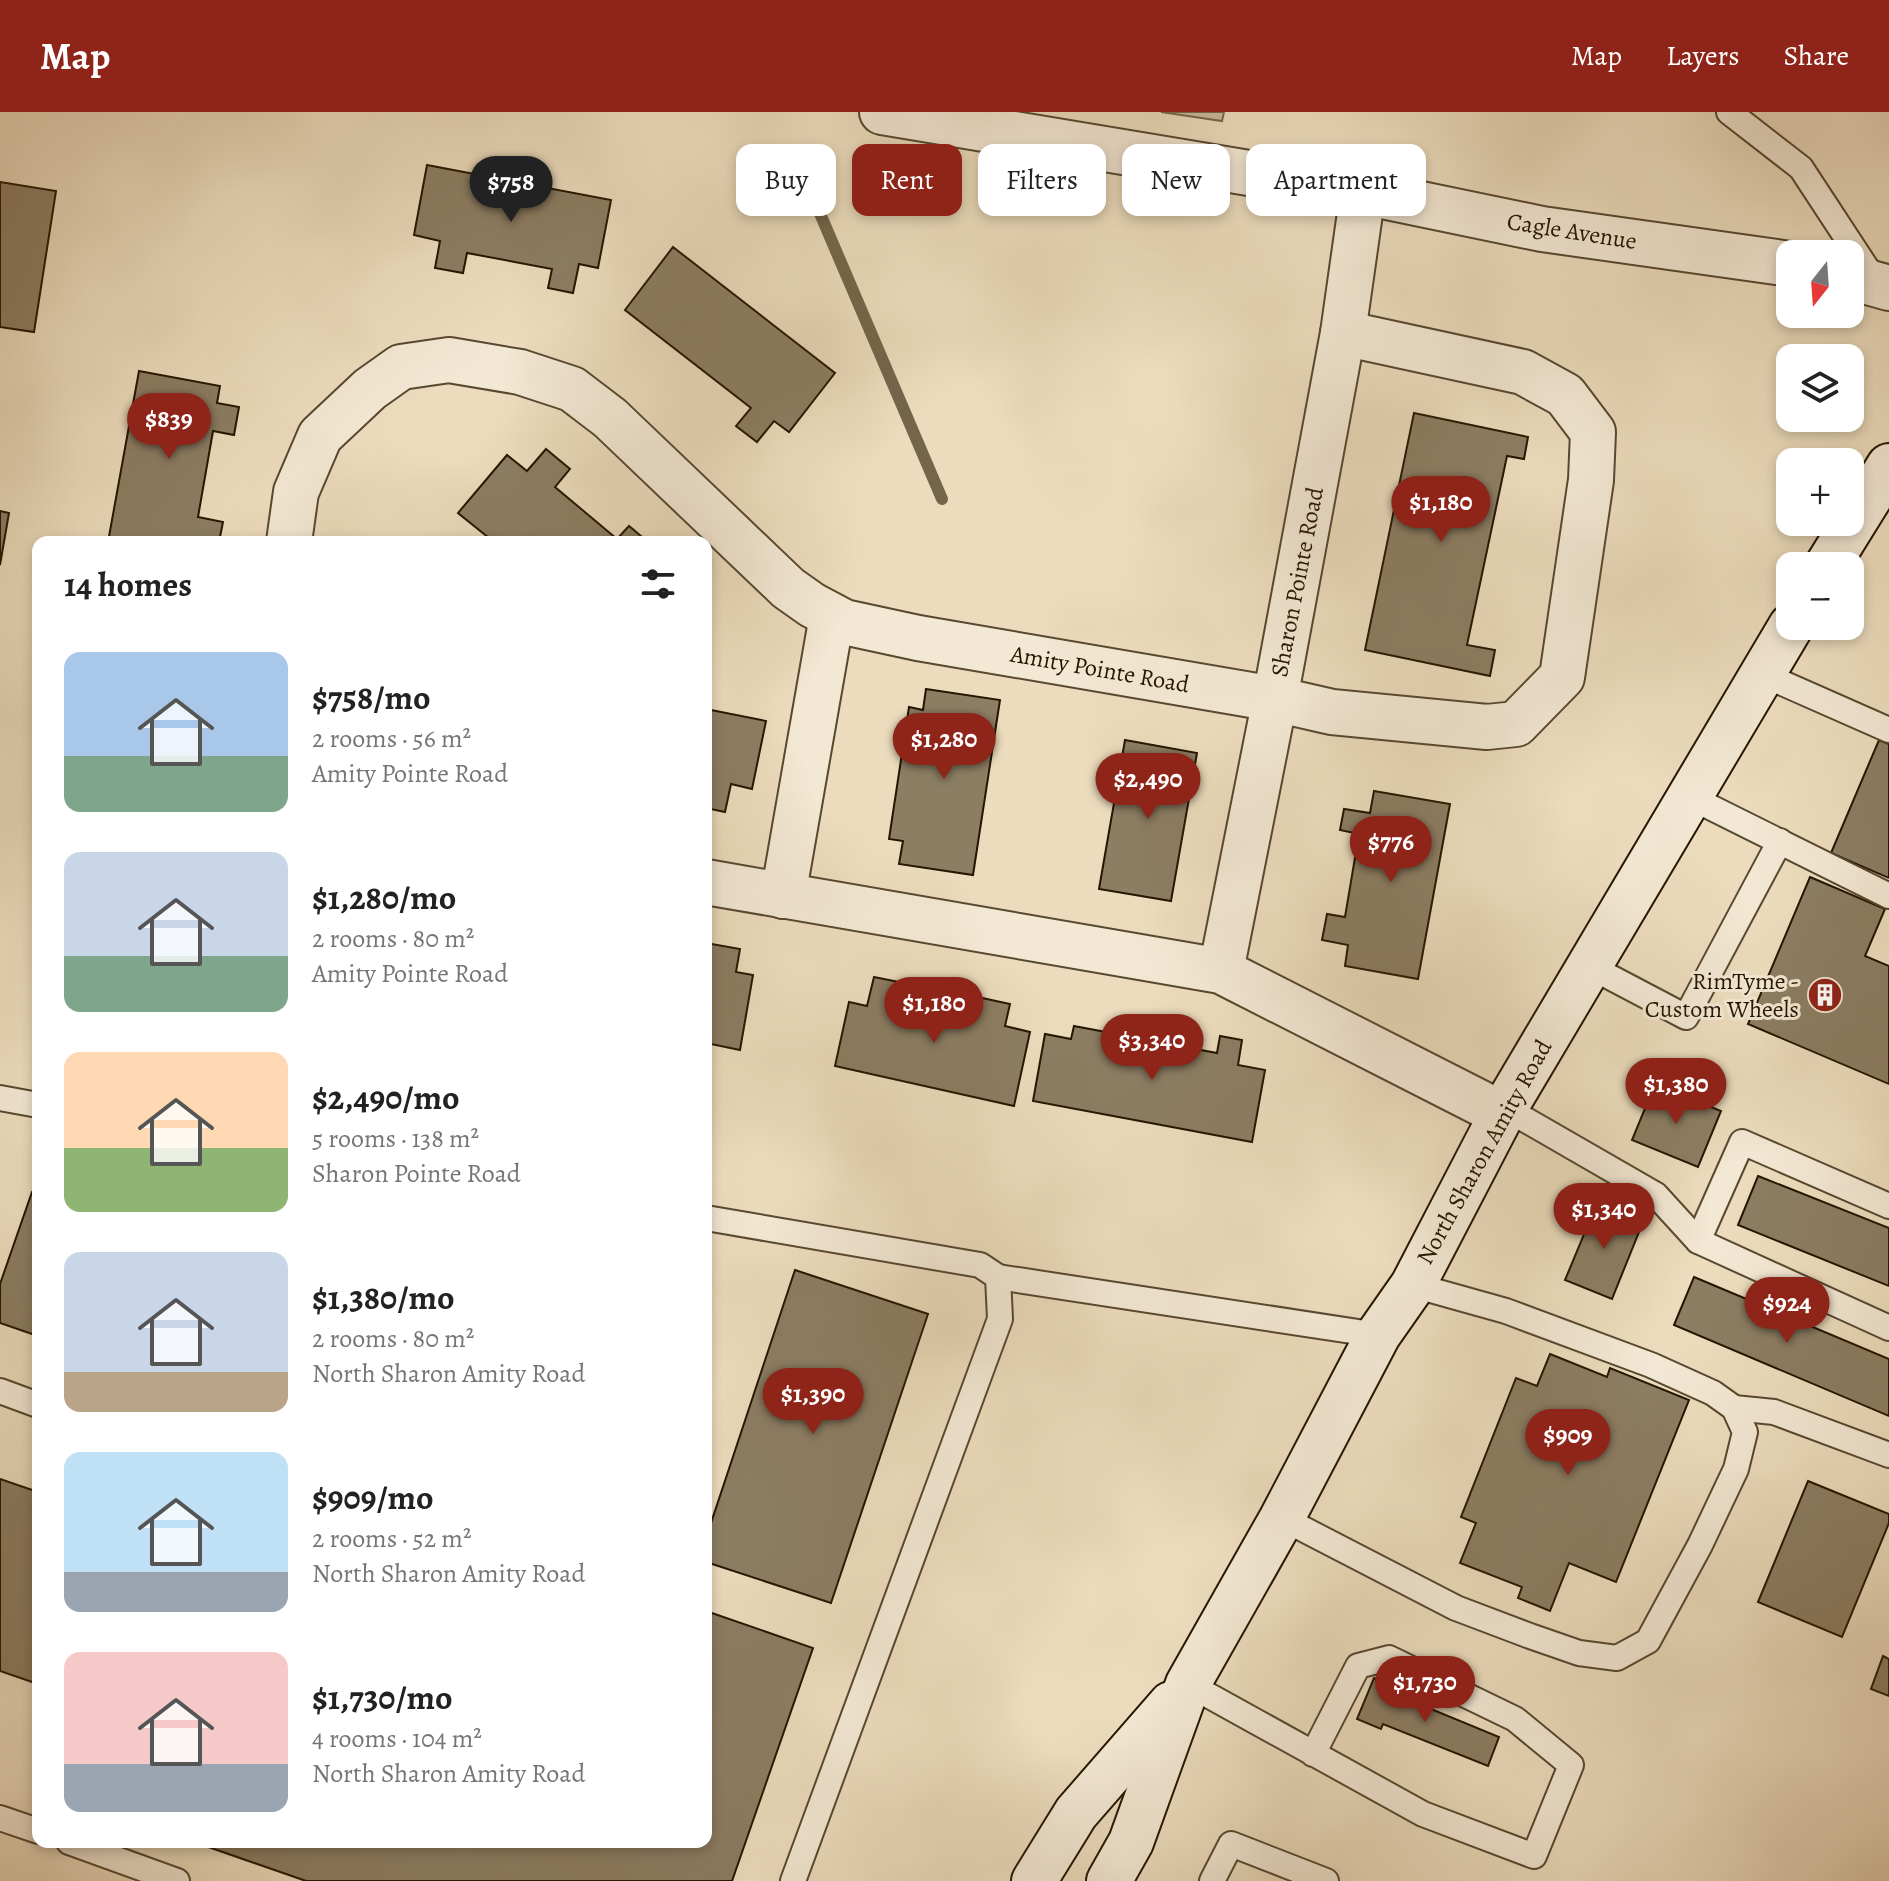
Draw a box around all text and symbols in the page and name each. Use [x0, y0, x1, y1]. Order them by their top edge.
text: Map [40, 30, 110, 82]
text: Map [1571, 37, 1622, 75]
text: Layers [1666, 37, 1739, 75]
text: Share [1783, 37, 1849, 75]
chip: Buy [736, 144, 836, 216]
chip: Rent [852, 144, 962, 216]
chip: Filters [978, 144, 1106, 216]
chip: New [1122, 144, 1230, 216]
chip: Apartment [1246, 144, 1426, 216]
pin: $758 [464, 156, 558, 224]
text: $758 [488, 164, 534, 199]
street label: Cagle Avenue [1505, 205, 1639, 257]
north arrow [1776, 240, 1864, 328]
map controls [1776, 240, 1864, 640]
button: layers [1776, 344, 1864, 432]
pin: $839 [122, 393, 216, 461]
text: $839 [145, 401, 193, 436]
button: + [1776, 448, 1864, 536]
pin: $1,180 [1376, 476, 1506, 544]
street label: Sharon Pointe Road [1263, 484, 1331, 680]
text: $1,180 [1409, 484, 1473, 519]
button: − [1776, 552, 1864, 640]
text: 14 homes [64, 561, 192, 608]
icon: filters [636, 562, 680, 606]
street label: Amity Pointe Road [1007, 637, 1192, 700]
text: $758/mo [312, 674, 430, 721]
icon: home [128, 684, 224, 780]
pin: $1,280 [879, 713, 1009, 781]
text: 2 rooms · 56 m² [312, 721, 471, 756]
text: $1,280 [911, 721, 977, 756]
pin: $2,490 [1083, 753, 1213, 821]
text: Amity Pointe Road [312, 756, 508, 791]
text: $2,490 [1113, 761, 1183, 796]
pin: $776 [1344, 816, 1438, 884]
text: $776 [1368, 824, 1414, 859]
text: $1,280/mo [312, 874, 456, 921]
icon: home [128, 884, 224, 980]
text: 2 rooms · 80 m² [312, 921, 474, 956]
text: Amity Pointe Road [312, 956, 508, 991]
place label: RimTyme - Custom Wheels [1645, 965, 1799, 1025]
building icon: RimTyme - Custom Wheels [1806, 976, 1844, 1014]
pin: $1,180 [869, 977, 999, 1045]
text: $1,180 [902, 985, 966, 1020]
pin: $3,340 [1087, 1014, 1217, 1082]
text: $3,340 [1119, 1022, 1185, 1057]
street label: North Sharon Amity Road [1409, 1034, 1559, 1270]
pin: $1,380 [1611, 1058, 1741, 1126]
text: $1,380 [1643, 1066, 1709, 1101]
text: $2,490/mo [312, 1074, 459, 1121]
icon: home [128, 1084, 224, 1180]
text: 5 rooms · 138 m² [312, 1121, 479, 1156]
text: Sharon Pointe Road [312, 1156, 521, 1191]
pin: $1,340 [1539, 1183, 1669, 1251]
text: $1,340 [1572, 1191, 1636, 1226]
text: $1,380/mo [312, 1274, 454, 1321]
pin: $924 [1740, 1277, 1834, 1345]
icon: home [128, 1284, 224, 1380]
text: $924 [1763, 1285, 1811, 1320]
text: 2 rooms · 80 m² [312, 1321, 474, 1356]
text: North Sharon Amity Road [312, 1356, 585, 1391]
pin: $1,390 [748, 1368, 878, 1436]
text: $1,390 [781, 1376, 845, 1411]
pin: $909 [1521, 1409, 1615, 1477]
text: $909 [1543, 1417, 1593, 1452]
text: $909/mo [312, 1474, 434, 1521]
icon: home [128, 1484, 224, 1580]
text: 2 rooms · 52 m² [312, 1521, 471, 1556]
text: North Sharon Amity Road [312, 1556, 585, 1591]
pin: $1,730 [1360, 1656, 1490, 1724]
text: $1,730 [1393, 1664, 1457, 1699]
text: $1,730/mo [312, 1674, 453, 1721]
icon: home [128, 1684, 224, 1780]
text: 4 rooms · 104 m² [312, 1721, 482, 1756]
text: North Sharon Amity Road [312, 1756, 585, 1791]

